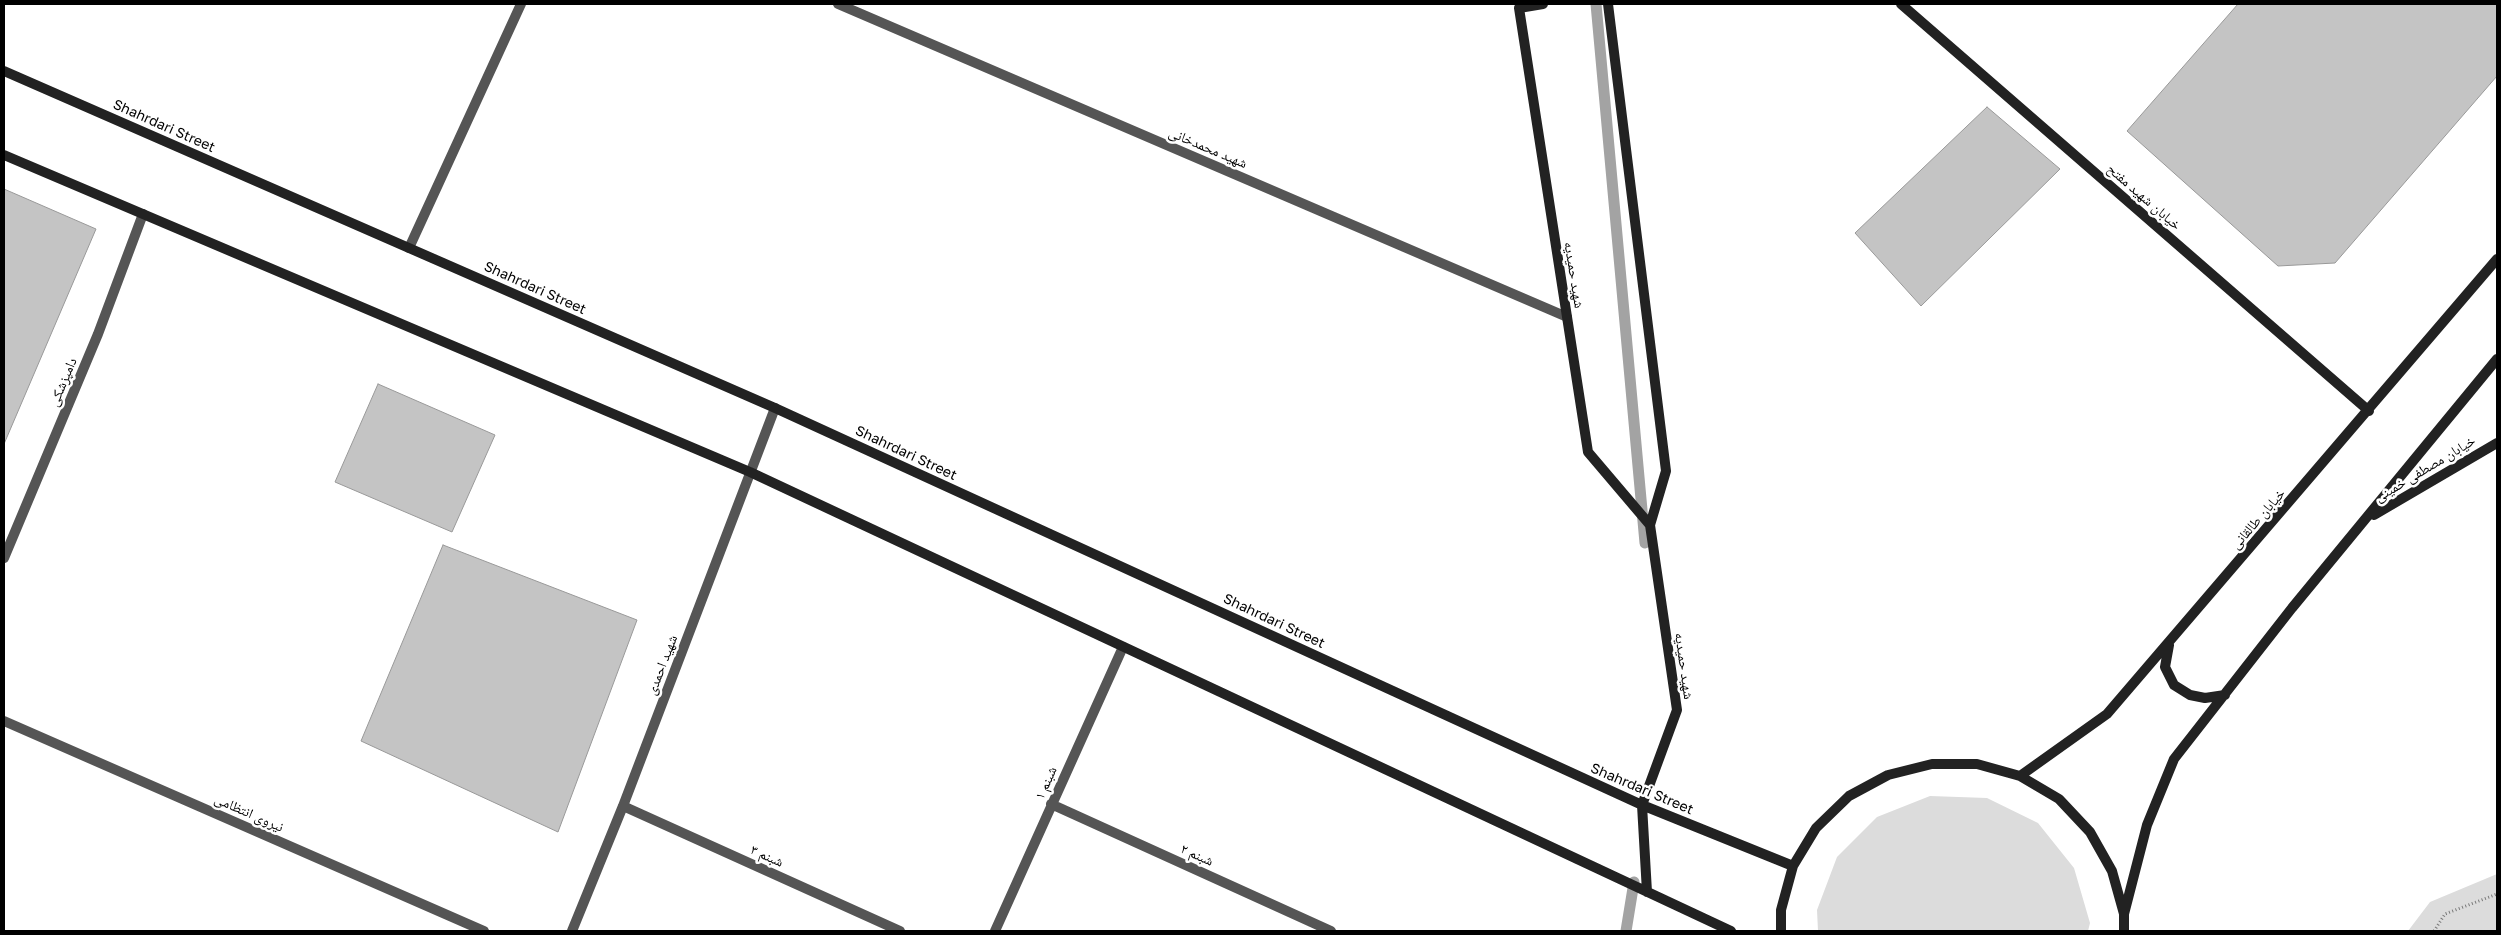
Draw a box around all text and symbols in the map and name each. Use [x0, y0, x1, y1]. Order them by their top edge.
street label: Shahrdari Street [110, 96, 218, 156]
street label: شهید محمدخانی [1166, 124, 1250, 172]
street label: خیابان شهید مفتح [2104, 160, 2184, 234]
street label: شهید حمیدیه [1560, 240, 1588, 310]
street label: Shahrdari Street [481, 258, 589, 318]
street label: دامپزشکی [45, 355, 81, 409]
street label: Shahrdari Street [853, 422, 959, 484]
street label: خیابان مصطفی خمینی [2372, 432, 2478, 506]
street label: خیابان طالقانی [2227, 485, 2289, 553]
street label: Shahrdari Street [1221, 590, 1327, 652]
street label: شهید حمیدیه [1671, 632, 1697, 700]
street label: شهید احمدی [643, 633, 681, 697]
street label: Shahrdari Street [1588, 760, 1696, 818]
street label: شبنم ۱ [1031, 764, 1061, 802]
street label: نیروی انتظامی [212, 790, 286, 836]
street label: شبنم ۲ [1178, 840, 1216, 870]
street label: شبنم ۳ [748, 841, 786, 871]

